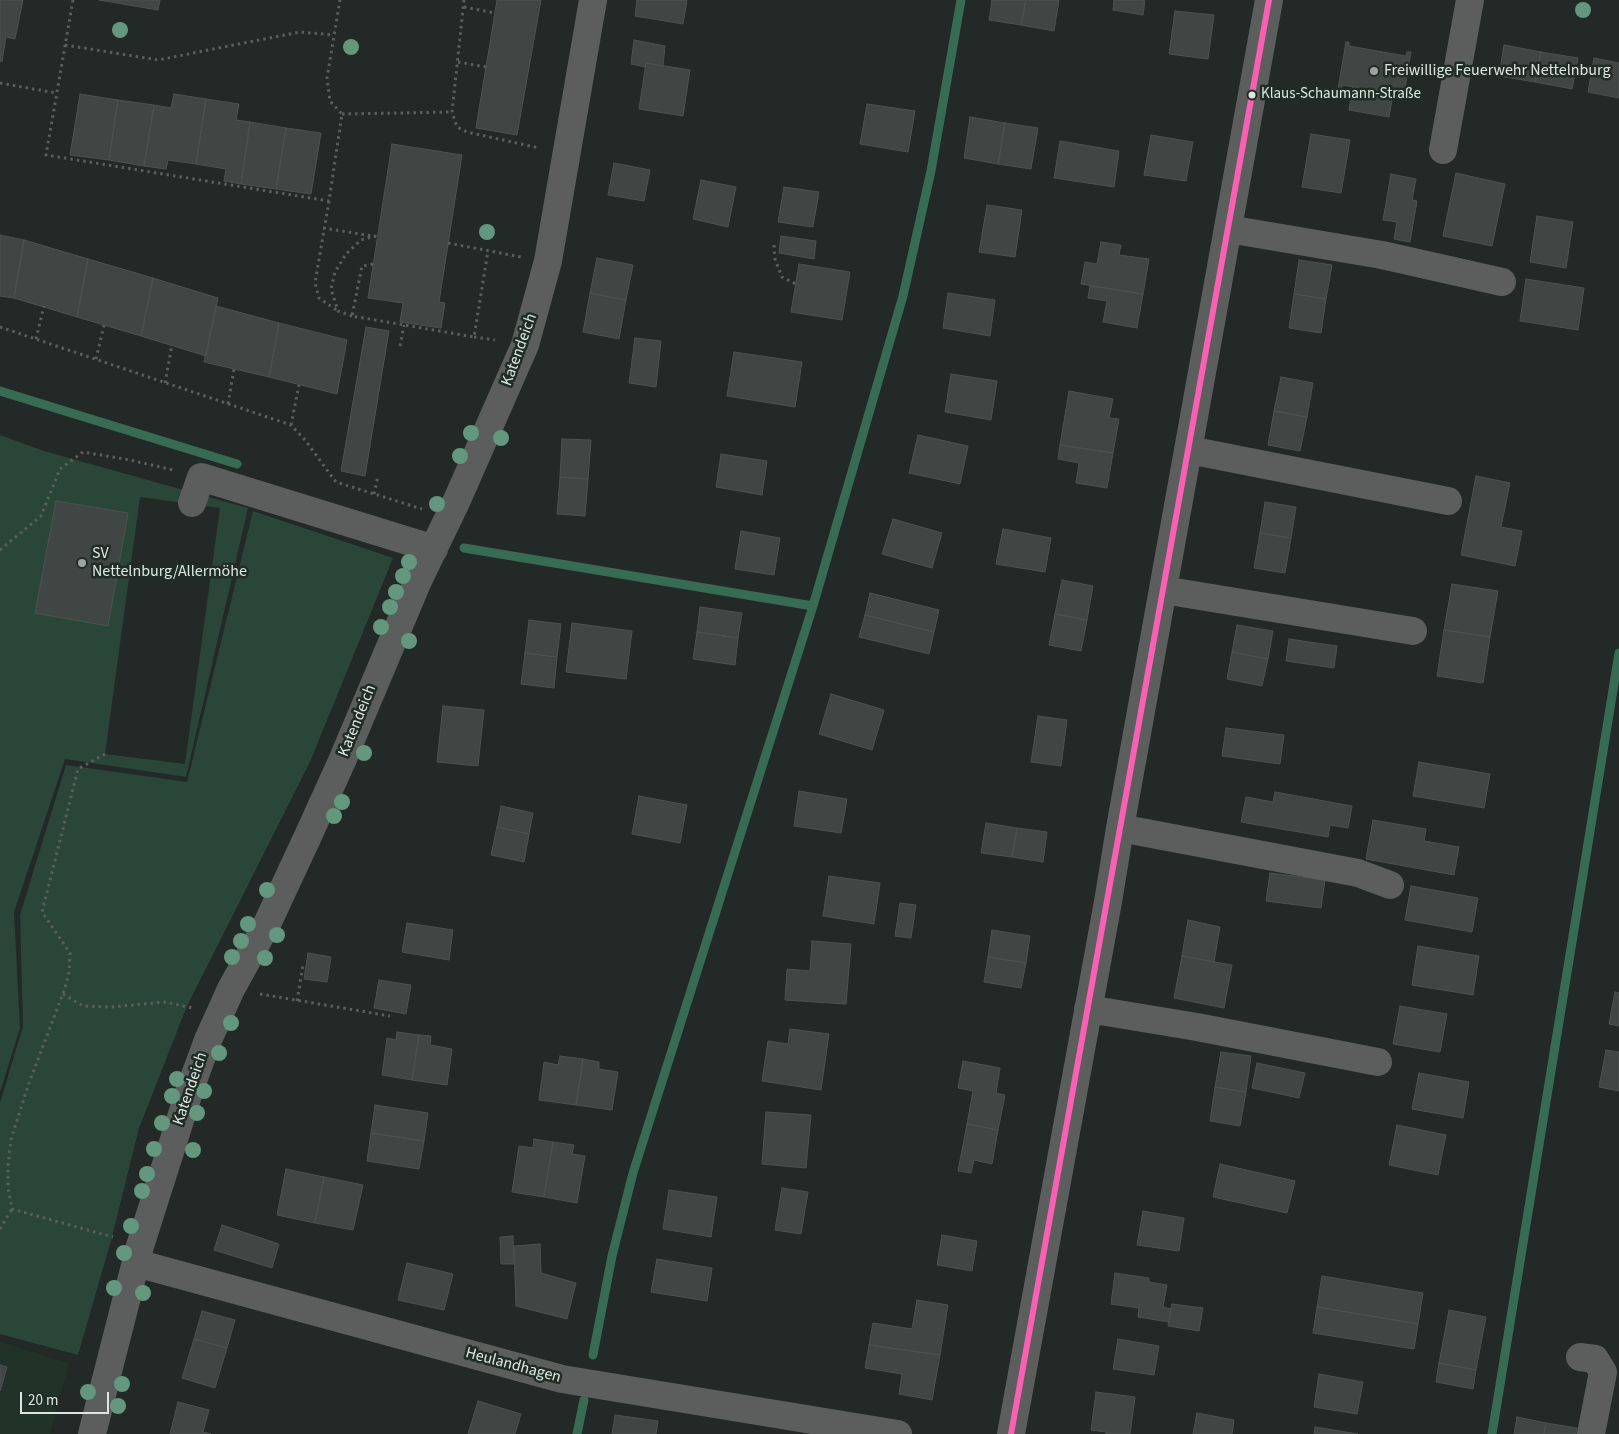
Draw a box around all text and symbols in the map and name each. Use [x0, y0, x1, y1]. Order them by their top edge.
place label: Freiwillige Feuerwehr Nettelnburg [1384, 61, 1610, 81]
marker: Freiwillige Feuerwehr Nettelnburg [1368, 65, 1380, 77]
place label: Klaus-Schaumann-Straße [1261, 86, 1421, 104]
marker: Klaus-Schaumann-Straße [1247, 90, 1257, 100]
street label: Katendeich [498, 311, 542, 389]
place label: SV Nettelnburg/Allermöhe [92, 544, 247, 582]
marker: SV Nettelnburg/Allermöhe [76, 557, 88, 569]
street label: Katendeich [335, 682, 381, 760]
street label: Katendeich [170, 1050, 212, 1128]
street label: Heulandhagen [463, 1344, 563, 1388]
scale bar [22, 1382, 111, 1414]
text: 20 m [28, 1390, 58, 1411]

